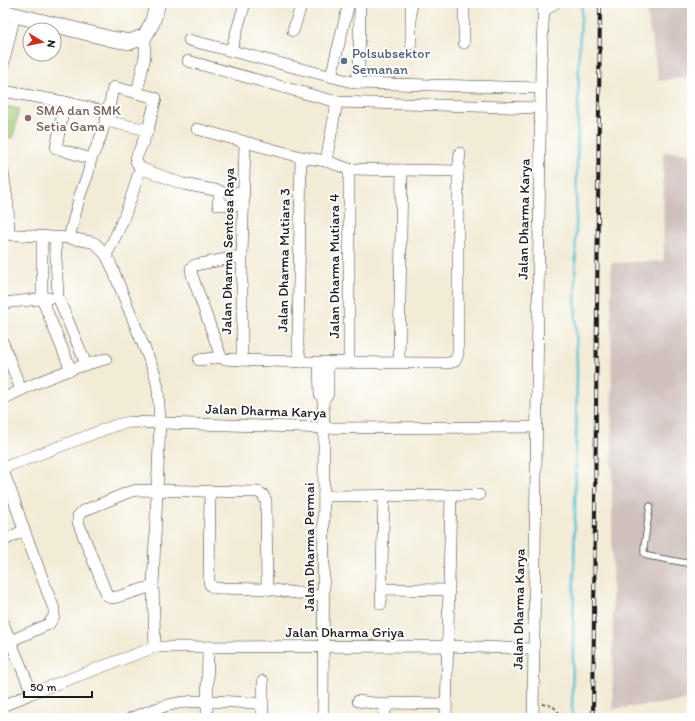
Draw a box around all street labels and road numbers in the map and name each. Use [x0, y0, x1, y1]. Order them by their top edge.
street label: Jalan Dharma Karya [514, 157, 534, 280]
street label: Jalan Dharma Sentosa Raya [218, 167, 238, 335]
street label: Jalan Dharma Mutiara 3 [274, 187, 294, 332]
street label: Jalan Dharma Mutiara 4 [326, 193, 343, 338]
street label: Jalan Dharma Karya [205, 400, 328, 422]
street label: Jalan Dharma Permai [301, 483, 318, 611]
street label: Jalan Dharma Karya [509, 547, 529, 670]
street label: Jalan Dharma Griya [286, 624, 405, 641]

